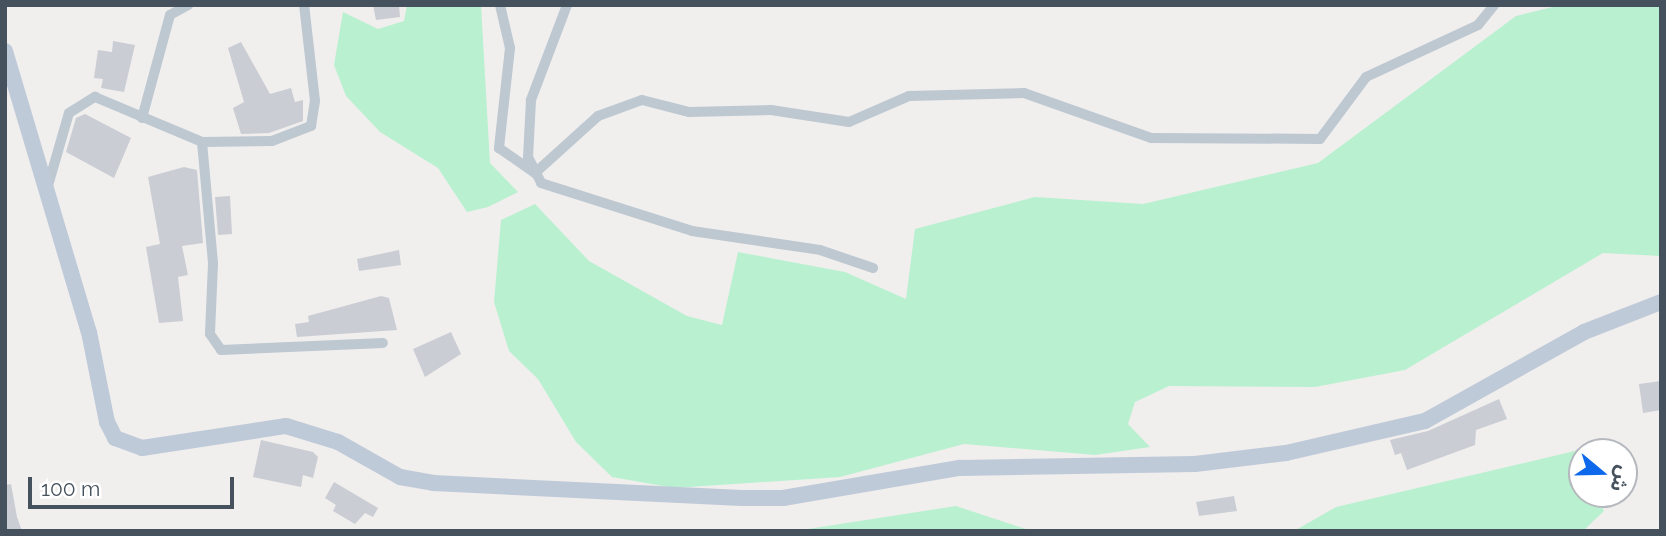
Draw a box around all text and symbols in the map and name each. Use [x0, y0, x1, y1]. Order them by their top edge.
north arrow [1568, 438, 1638, 508]
scale bar [32, 462, 238, 506]
text: ش [1606, 463, 1636, 495]
text: 100 m [41, 476, 100, 501]

